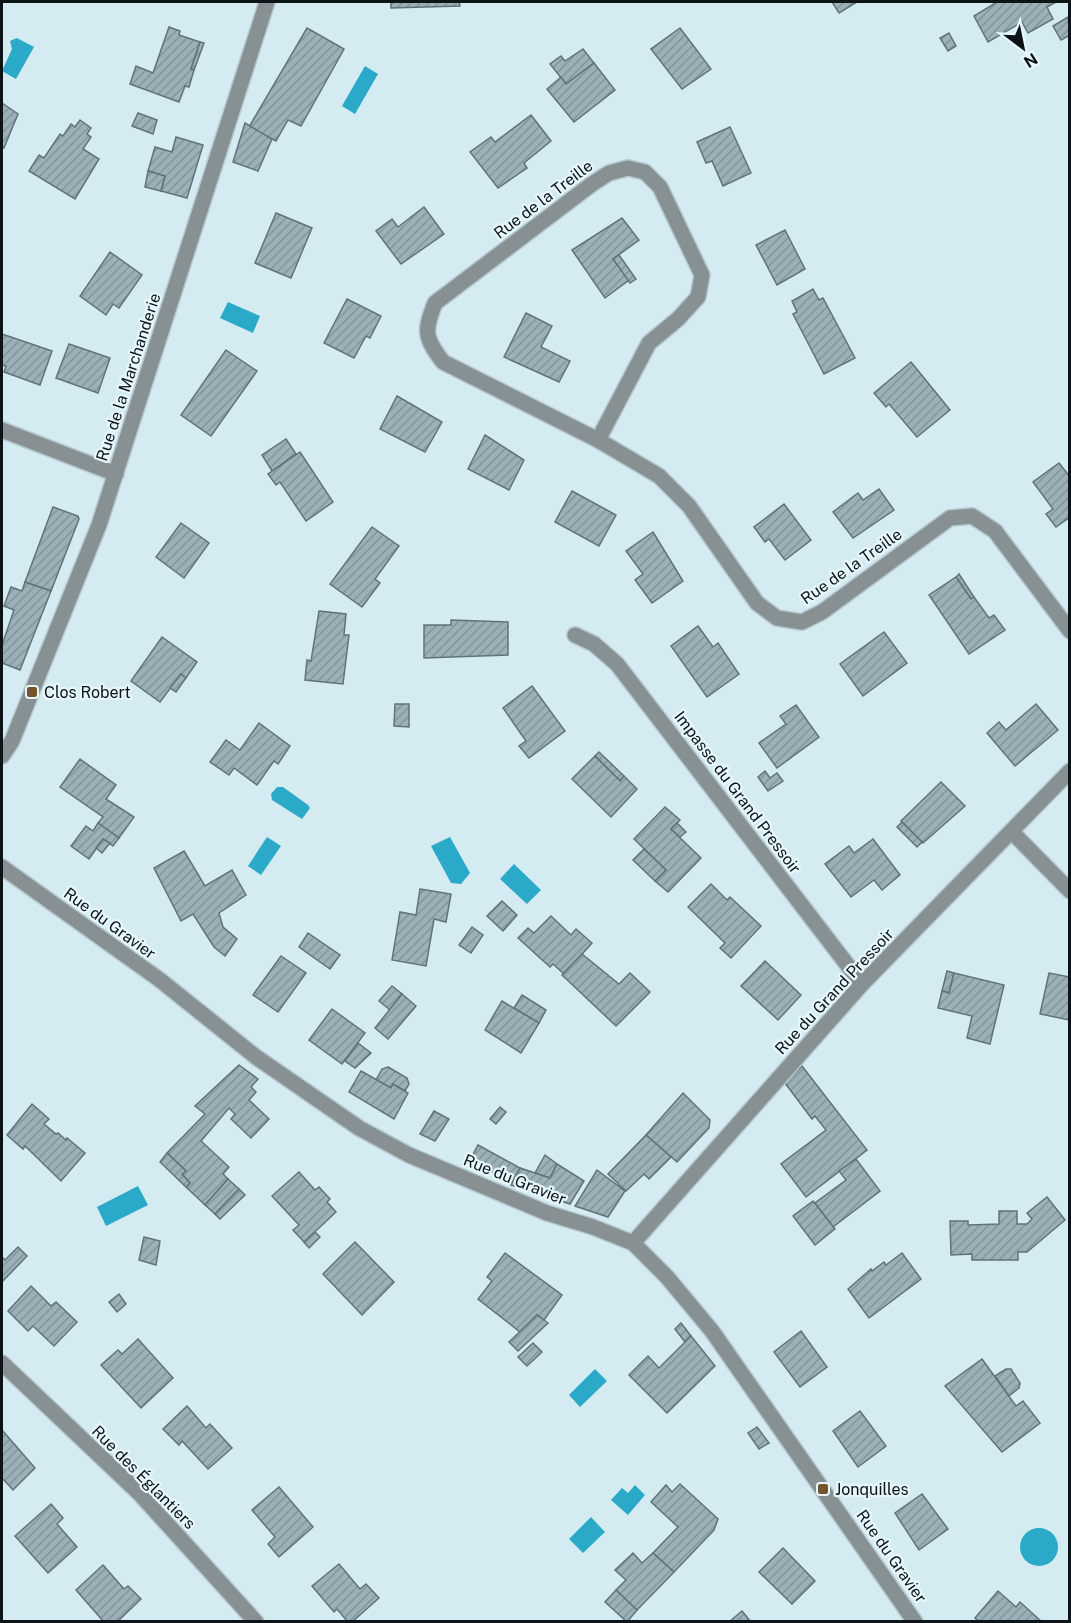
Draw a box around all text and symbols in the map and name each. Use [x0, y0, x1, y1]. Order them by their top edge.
north arrow [993, 18, 1053, 78]
text: N [1020, 49, 1041, 72]
street label: Rue de la Treille [490, 156, 596, 243]
street label: Rue de la Marchanderie [92, 291, 165, 463]
street label: Rue de la Treille [797, 525, 905, 608]
place label: Clos Robert [44, 683, 131, 702]
marker: Clos Robert [25, 685, 39, 699]
street label: Impasse du Grand Pressoir [670, 707, 805, 877]
street label: Rue du Gravier [60, 884, 159, 963]
street label: Rue du Grand Pressoir [771, 924, 898, 1058]
street label: Rue du Gravier [461, 1150, 569, 1209]
street label: Rue des Églantiers [88, 1421, 200, 1533]
place label: Jonquilles [835, 1480, 909, 1499]
marker: Jonquilles [816, 1482, 830, 1496]
street label: Rue du Gravier [853, 1506, 931, 1606]

